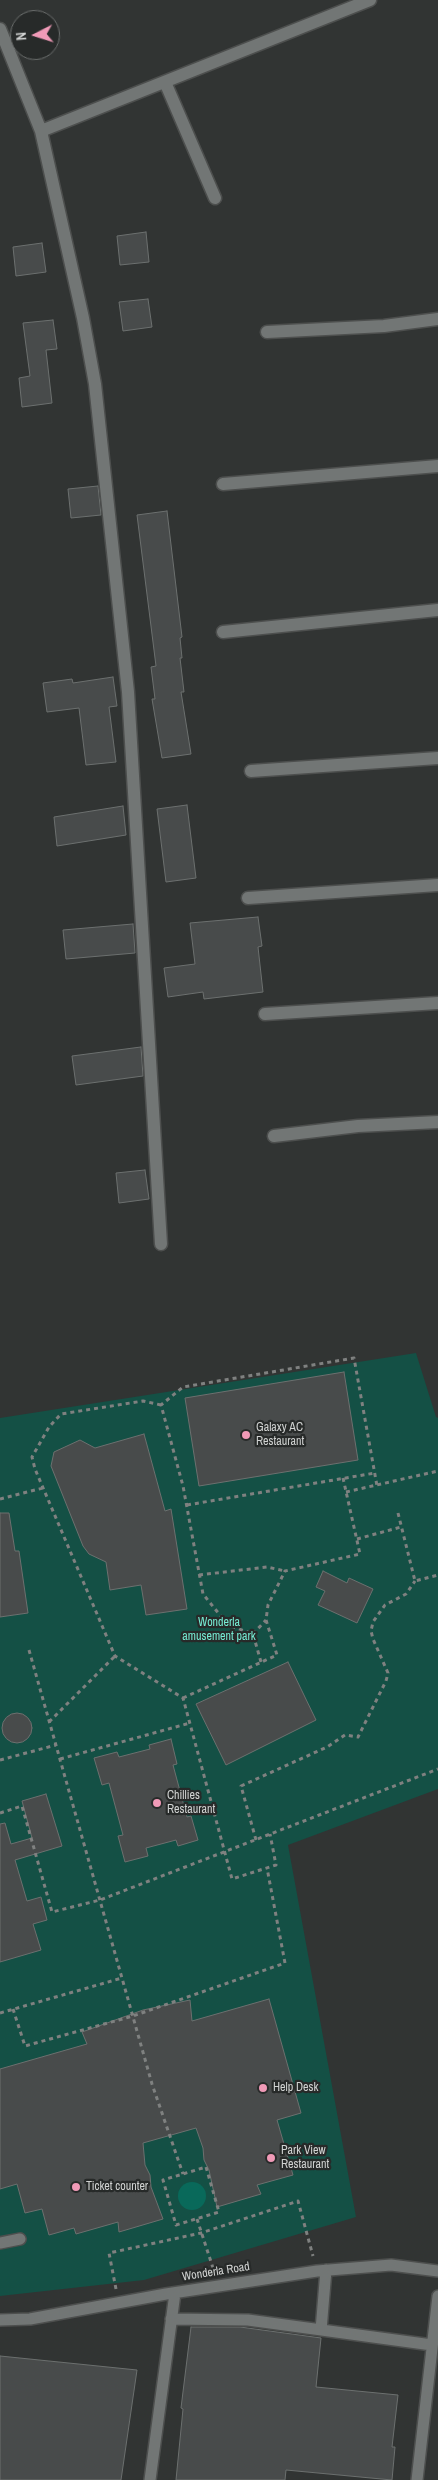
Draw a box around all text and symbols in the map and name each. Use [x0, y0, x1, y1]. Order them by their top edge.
north arrow [10, 10, 60, 60]
text: N [12, 31, 30, 41]
place label: Galaxy AC Restaurant [256, 1421, 304, 1449]
marker: Galaxy AC Restaurant [240, 1429, 252, 1441]
park label: Wonderla amusement park [182, 1616, 256, 1644]
place label: Chillies Restaurant [167, 1789, 215, 1817]
marker: Chillies Restaurant [151, 1797, 163, 1809]
place label: Help Desk [273, 2081, 318, 2095]
marker: Help Desk [257, 2082, 269, 2094]
place label: Park View Restaurant [281, 2144, 329, 2172]
marker: Park View Restaurant [265, 2152, 277, 2164]
place label: Ticket counter [86, 2180, 148, 2194]
marker: Ticket counter [70, 2181, 82, 2193]
street label: Wonderla Road [181, 2260, 251, 2284]

